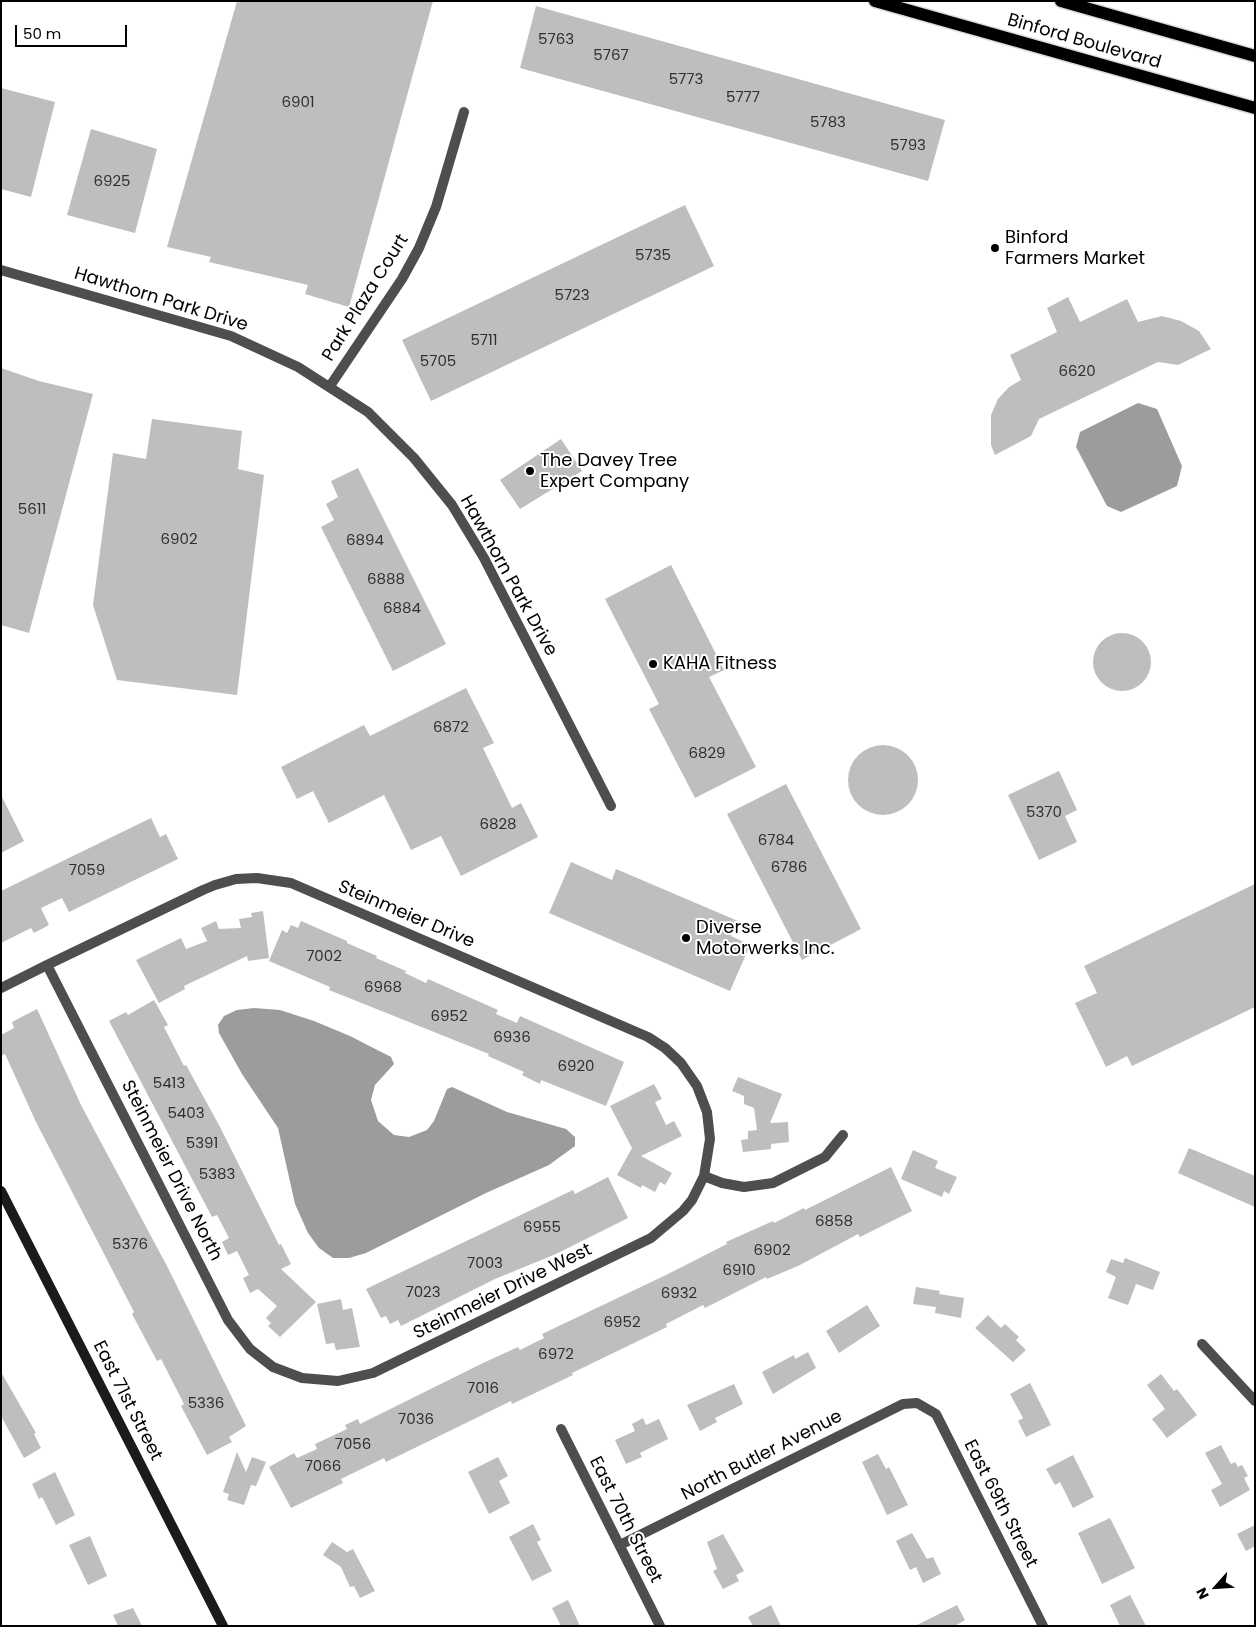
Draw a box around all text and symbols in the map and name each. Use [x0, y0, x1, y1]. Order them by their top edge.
street label: Binford Boulevard [1005, 10, 1163, 74]
scale bar [18, 15, 130, 47]
text: 50 m [23, 23, 61, 44]
house number: 5763 [538, 31, 574, 49]
house number: 5767 [593, 47, 629, 65]
house number: 5773 [669, 71, 703, 89]
house number: 5777 [726, 89, 760, 107]
house number: 6901 [281, 94, 315, 112]
house number: 5783 [810, 114, 846, 132]
house number: 5793 [890, 137, 926, 155]
house number: 6925 [93, 173, 131, 191]
place label: Binford Farmers Market [1005, 227, 1145, 270]
street label: Park Plaza Court [318, 230, 414, 366]
marker: Binford Farmers Market [989, 242, 1001, 254]
house number: 5735 [635, 247, 671, 265]
street label: Hawthorn Park Drive [72, 263, 250, 337]
house number: 5723 [554, 287, 590, 305]
house number: 5711 [470, 332, 498, 350]
house number: 5705 [420, 353, 456, 371]
house number: 6620 [1058, 363, 1096, 381]
place label: The Davey Tree Expert Company [540, 450, 689, 492]
marker: The Davey Tree Expert Company [524, 465, 536, 477]
street label: Hawthorn Park Drive [455, 492, 561, 660]
house number: 5611 [18, 501, 46, 519]
house number: 6902 [160, 531, 198, 549]
house number: 6894 [346, 532, 384, 550]
house number: 6888 [367, 571, 405, 589]
house number: 6884 [383, 600, 421, 618]
place label: KAHA Fitness [663, 653, 777, 675]
marker: KAHA Fitness [647, 658, 659, 670]
house number: 6872 [433, 719, 469, 737]
house number: 6829 [688, 745, 726, 763]
house number: 5370 [1026, 804, 1062, 822]
house number: 6828 [479, 816, 517, 834]
house number: 6784 [758, 832, 794, 850]
house number: 6786 [771, 859, 807, 877]
house number: 7059 [69, 862, 105, 880]
street label: Steinmeier Drive [335, 877, 477, 953]
place label: Diverse Motorwerks Inc. [696, 917, 835, 960]
marker: Diverse Motorwerks Inc. [680, 932, 692, 944]
house number: 7002 [306, 948, 342, 966]
house number: 6968 [364, 979, 402, 997]
house number: 6952 [430, 1008, 468, 1026]
house number: 6936 [493, 1029, 531, 1047]
house number: 6920 [557, 1058, 595, 1076]
house number: 5413 [153, 1075, 185, 1093]
street label: Steinmeier Drive North [116, 1077, 226, 1265]
house number: 5403 [167, 1105, 205, 1123]
house number: 5391 [186, 1135, 218, 1153]
house number: 5383 [199, 1166, 235, 1184]
house number: 6858 [815, 1213, 853, 1231]
house number: 6955 [523, 1219, 561, 1237]
house number: 5376 [112, 1236, 148, 1254]
street label: Steinmeier Drive West [410, 1239, 596, 1345]
house number: 6902 [753, 1242, 791, 1260]
house number: 7003 [467, 1255, 503, 1273]
house number: 6910 [722, 1262, 756, 1280]
house number: 7023 [405, 1284, 441, 1302]
house number: 6932 [661, 1285, 697, 1303]
house number: 6952 [603, 1314, 641, 1332]
street label: East 71st Street [88, 1338, 166, 1464]
house number: 6972 [538, 1346, 574, 1364]
house number: 7016 [467, 1380, 499, 1398]
house number: 5336 [188, 1395, 224, 1413]
street label: North Butler Avenue [678, 1406, 846, 1506]
house number: 7036 [398, 1411, 434, 1429]
house number: 7056 [335, 1436, 371, 1454]
street label: East 69th Street [958, 1437, 1042, 1571]
street label: East 70th Street [584, 1453, 666, 1587]
house number: 7066 [305, 1458, 341, 1476]
north arrow [1191, 1562, 1241, 1612]
text: N [1191, 1584, 1214, 1603]

